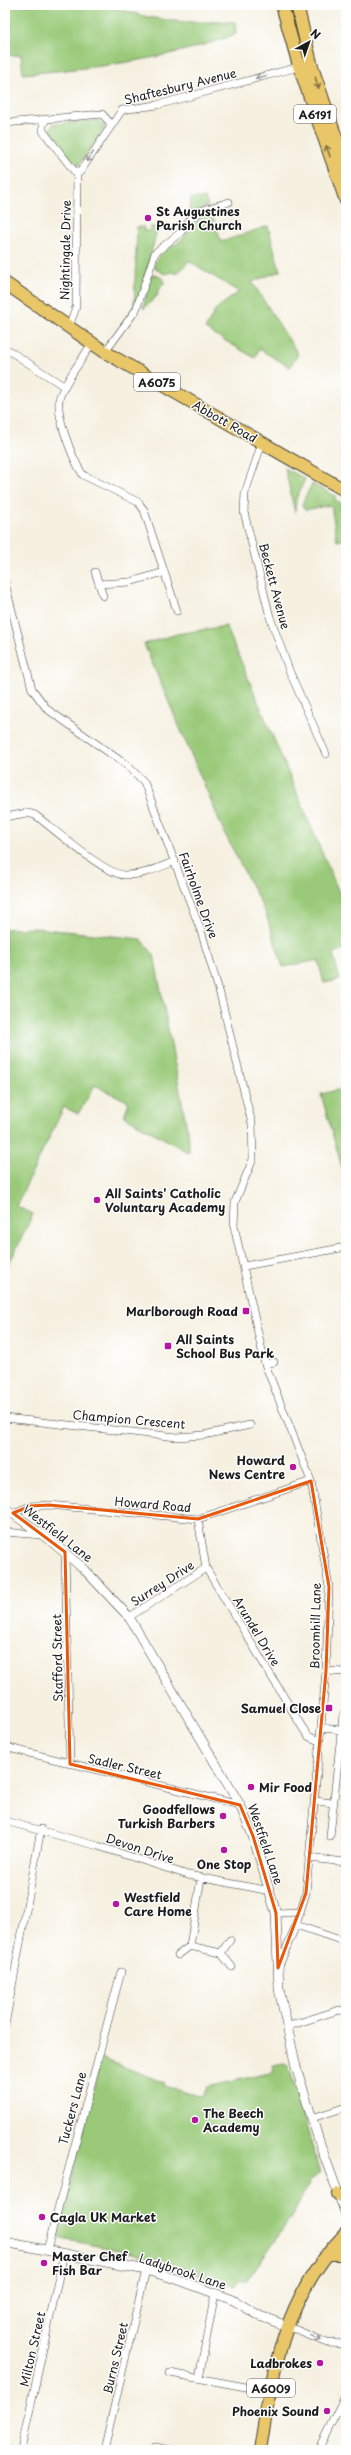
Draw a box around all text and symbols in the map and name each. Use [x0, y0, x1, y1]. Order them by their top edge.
north arrow [289, 22, 329, 62]
text: N [307, 25, 325, 43]
street label: Shaftesbury Avenue [122, 63, 238, 109]
one-way arrow [255, 74, 268, 81]
one-way arrow [314, 76, 321, 89]
road number: A6191 [294, 105, 336, 123]
one-way arrow [323, 146, 331, 158]
one-way arrow [85, 151, 93, 163]
street label: Nightingale Drive [55, 199, 75, 300]
place label: St Augustines Parish Church [156, 202, 242, 234]
marker: St Augustines Parish Church [143, 213, 153, 223]
road number: A6075 [134, 373, 180, 391]
street label: Abbott Road [189, 395, 261, 447]
street label: Beckett Avenue [255, 541, 295, 632]
street label: Fairholme Drive [175, 849, 223, 941]
place label: All Saints' Catholic Voluntary Academy [104, 1184, 225, 1216]
marker: All Saints' Catholic Voluntary Academy [92, 1195, 102, 1205]
place label: Marlborough Road [126, 1302, 238, 1320]
marker: Marlborough Road [241, 1306, 251, 1316]
place label: All Saints School Bus Park [175, 1330, 274, 1362]
marker: All Saints School Bus Park [163, 1341, 173, 1351]
street label: Champion Crescent [72, 1405, 186, 1433]
place label: Howard News Centre [209, 1451, 285, 1483]
marker: Howard News Centre [288, 1462, 298, 1472]
street label: Howard Road [114, 1492, 192, 1516]
street label: Westfield Lane [19, 1500, 97, 1566]
street label: Surrey Drive [127, 1556, 197, 1610]
street label: Broomhill Lane [305, 1582, 325, 1670]
street label: Arundel Drive [229, 1593, 285, 1669]
street label: Stafford Street [47, 1614, 67, 1702]
place label: Samuel Close [241, 1699, 321, 1717]
marker: Samuel Close [324, 1703, 334, 1713]
street label: Sadler Street [86, 1749, 164, 1783]
place label: Mir Food [259, 1778, 313, 1796]
marker: Mir Food [246, 1782, 256, 1792]
place label: Goodfellows Turkish Barbers [118, 1800, 215, 1832]
street label: Westfield Lane [244, 1801, 288, 1887]
marker: Goodfellows Turkish Barbers [218, 1811, 228, 1821]
street label: Devon Drive [103, 1828, 177, 1868]
marker: One Stop [219, 1845, 229, 1855]
place label: One Stop [197, 1855, 252, 1873]
place label: Westfield Care Home [124, 1888, 192, 1920]
marker: Westfield Care Home [111, 1899, 121, 1909]
street label: Tuckers Lane [54, 2069, 90, 2147]
place label: The Beech Academy [202, 2104, 264, 2136]
marker: The Beech Academy [190, 2115, 200, 2125]
place label: Cagla UK Market [50, 2208, 157, 2226]
marker: Cagla UK Market [37, 2212, 47, 2222]
place label: Master Chef Fish Bar [52, 2247, 129, 2279]
street label: Ladybrook Lane [137, 2248, 229, 2294]
marker: Master Chef Fish Bar [39, 2258, 49, 2268]
street label: Milton Street [15, 2310, 49, 2388]
street label: Burns Street [98, 2320, 132, 2396]
one-way arrow [310, 2335, 322, 2342]
place label: Ladbrokes [250, 2354, 312, 2372]
marker: Ladbrokes [315, 2358, 325, 2368]
road number: A6009 [247, 2379, 295, 2397]
place label: Phoenix Sound [232, 2402, 320, 2420]
marker: Phoenix Sound [322, 2406, 332, 2416]

